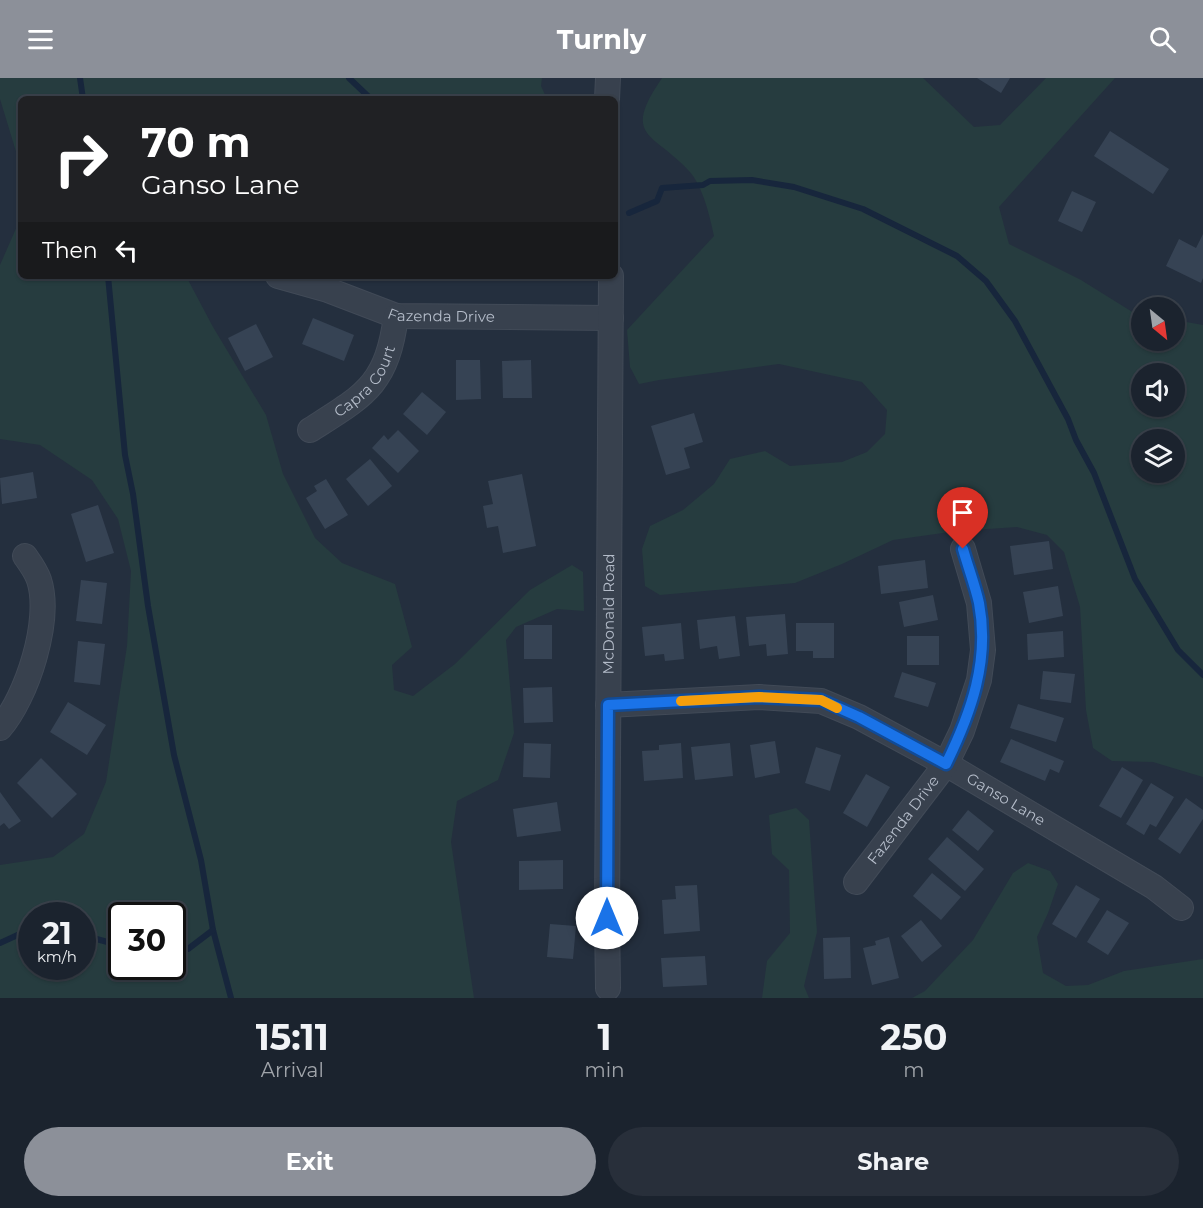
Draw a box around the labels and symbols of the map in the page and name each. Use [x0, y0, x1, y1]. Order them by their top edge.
north arrow [1131, 297, 1185, 351]
street label: Fazenda Drive [385, 304, 495, 326]
street label: Capra Court [330, 343, 399, 421]
pin [937, 487, 988, 549]
street label: McDonald Road [599, 553, 618, 675]
street label: Ganso Lane [963, 768, 1049, 830]
street label: Fazenda Drive [863, 771, 943, 868]
position arrow [575, 886, 639, 950]
speed limit sign: 30 [108, 902, 186, 980]

